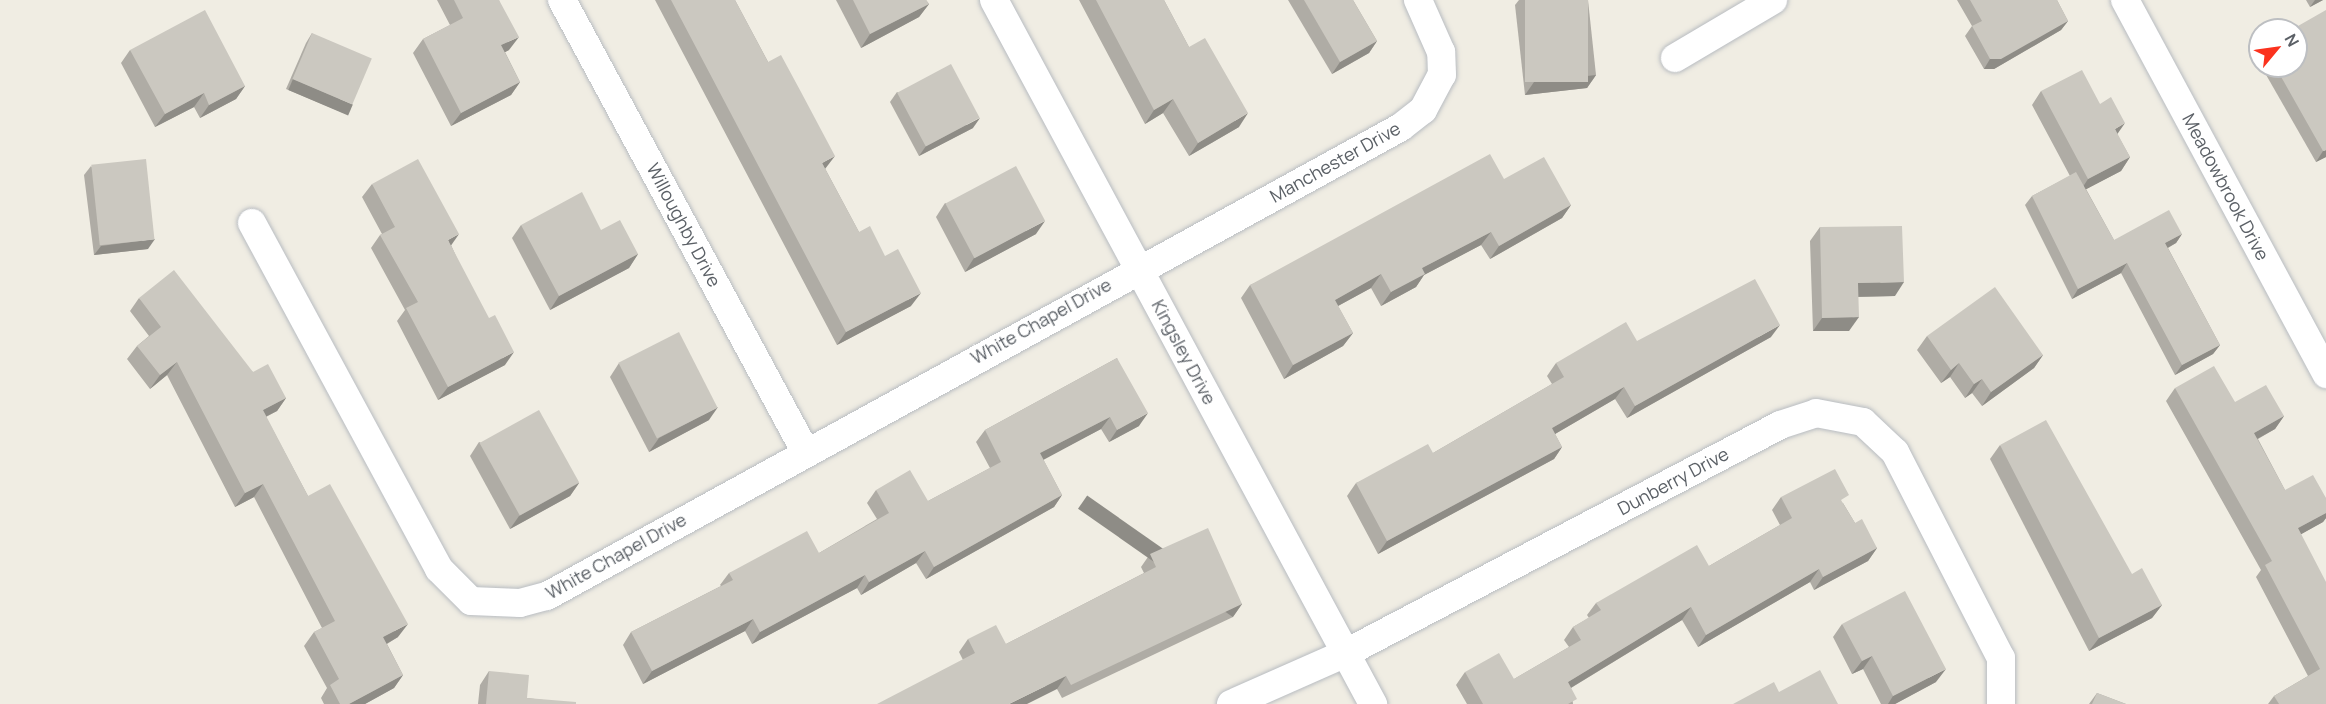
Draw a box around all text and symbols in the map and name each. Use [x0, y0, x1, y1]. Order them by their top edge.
north arrow [2248, 18, 2308, 78]
text: N [2280, 30, 2304, 51]
street label: Meadowbrook Drive [2178, 110, 2274, 264]
street label: Manchester Drive [1266, 117, 1404, 207]
street label: Willoughby Drive [642, 159, 726, 291]
street label: White Chapel Drive [967, 273, 1115, 369]
street label: Kingsley Drive [1147, 296, 1221, 408]
street label: Dunberry Drive [1614, 443, 1732, 519]
street label: White Chapel Drive [542, 508, 690, 604]

